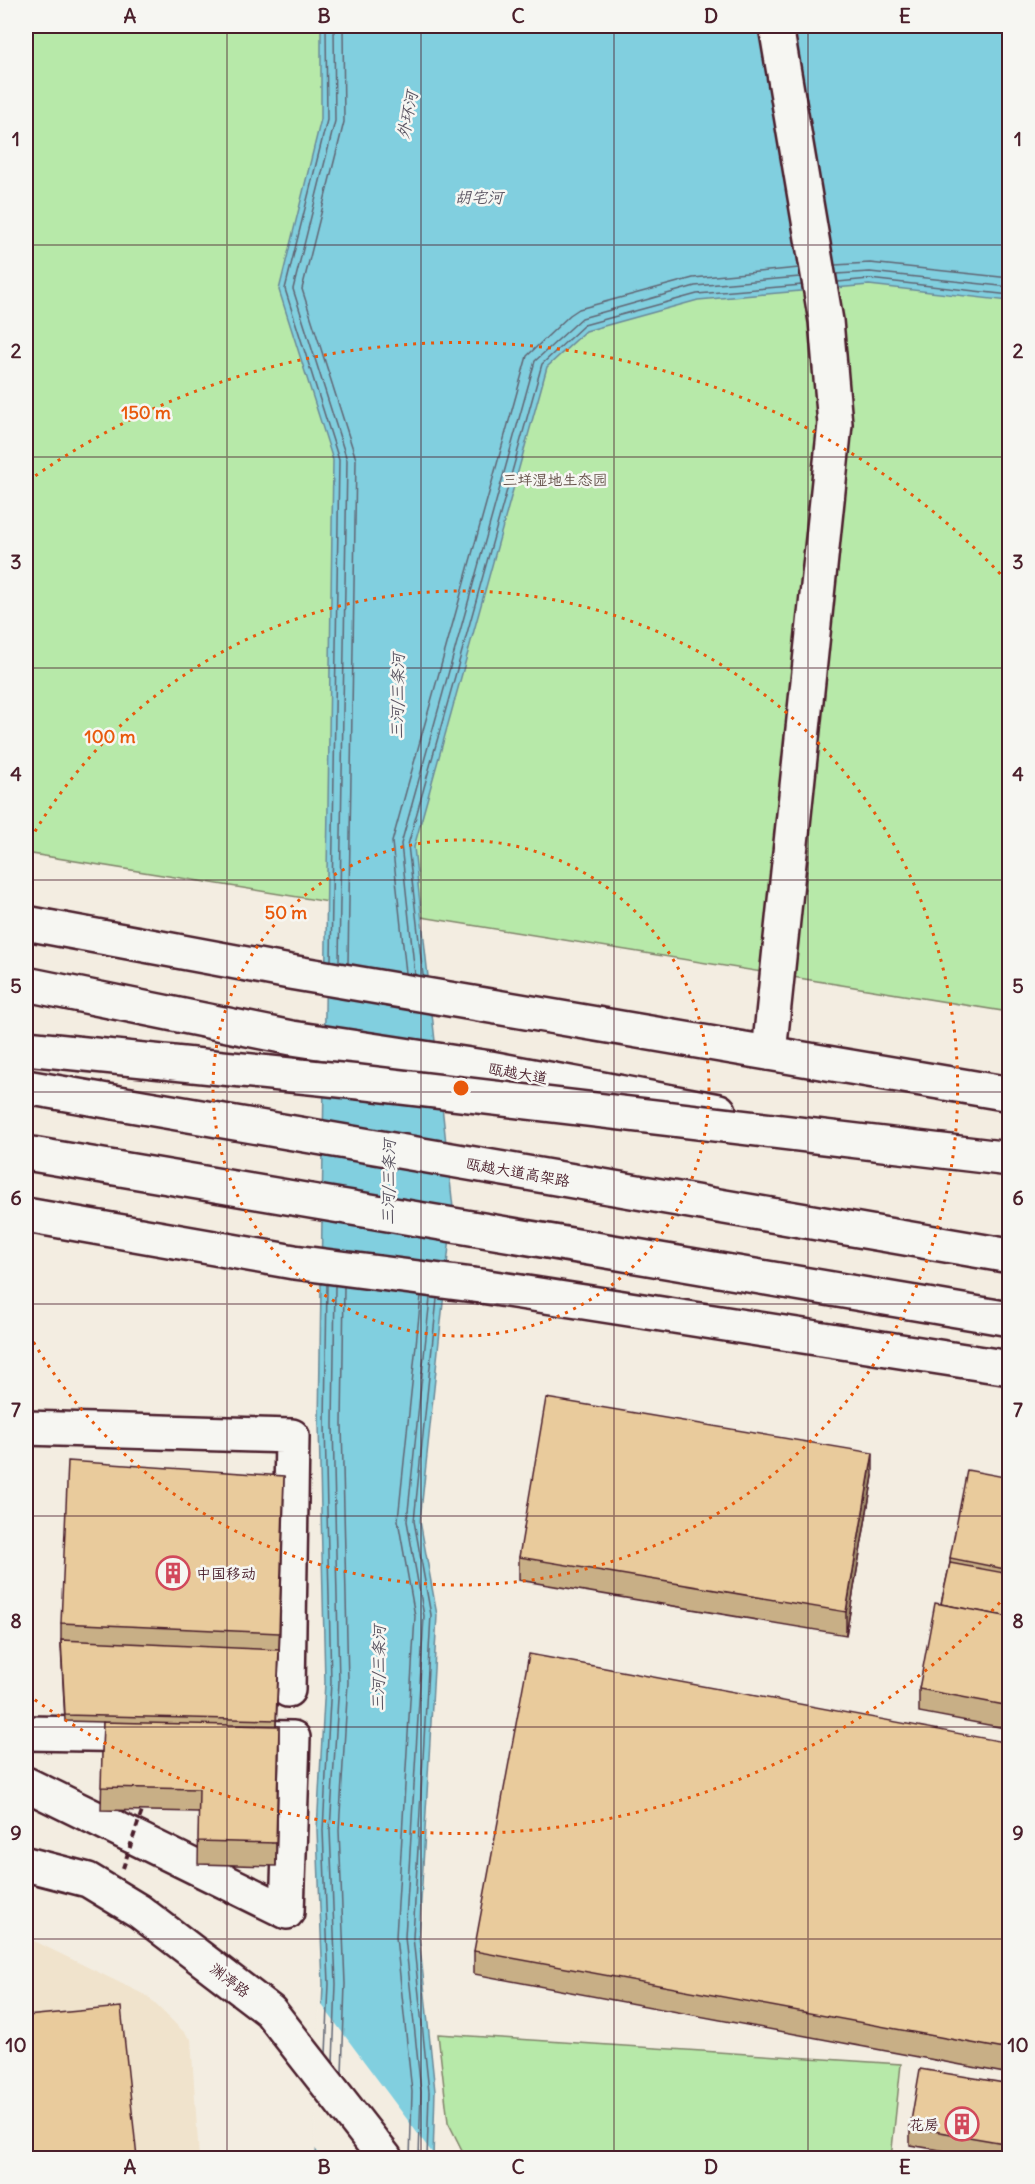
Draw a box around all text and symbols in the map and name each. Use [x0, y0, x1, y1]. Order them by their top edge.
text: A [124, 3, 137, 28]
text: B [317, 3, 331, 28]
text: C [511, 3, 525, 28]
text: D [704, 3, 718, 28]
text: E [899, 3, 911, 28]
water label: 外环河 [393, 87, 422, 140]
text: 1 [12, 126, 20, 151]
text: 1 [1014, 126, 1022, 151]
water label: 胡宅河 [455, 187, 506, 207]
text: 2 [11, 338, 22, 363]
text: 2 [1013, 338, 1024, 363]
text: 150 m [121, 401, 171, 424]
park label: 三垟湿地生态园 [502, 470, 608, 489]
text: 3 [10, 549, 22, 574]
text: 3 [1012, 549, 1024, 574]
water label: 三河/三条河 [386, 650, 408, 739]
text: 100 m [85, 725, 136, 748]
text: 4 [10, 761, 22, 786]
text: 4 [1012, 761, 1024, 786]
text: 50 m [265, 901, 307, 924]
text: 5 [10, 973, 22, 998]
text: 5 [1012, 973, 1024, 998]
street label: 瓯越大道 [487, 1058, 549, 1088]
centre of rings [451, 1078, 471, 1098]
water label: 三河/三条河 [377, 1136, 399, 1225]
street label: 瓯越大道高架路 [465, 1154, 571, 1190]
text: 6 [10, 1185, 22, 1210]
text: 6 [1012, 1185, 1024, 1210]
text: 7 [11, 1397, 21, 1422]
text: 7 [1013, 1397, 1023, 1422]
building icon: 中国移动 [155, 1555, 191, 1591]
place label: 中国移动 [196, 1564, 256, 1583]
text: 8 [10, 1608, 22, 1633]
text: 8 [1012, 1608, 1024, 1633]
water label: 三河/三条河 [367, 1622, 389, 1711]
text: 9 [10, 1820, 22, 1845]
text: 9 [1012, 1820, 1024, 1845]
street label: 渊渟路 [206, 1959, 254, 2001]
text: 10 [5, 2032, 27, 2057]
text: 10 [1007, 2032, 1029, 2057]
building icon: 花房 [944, 2106, 980, 2142]
place label: 花房 [909, 2115, 939, 2134]
text: A [124, 2154, 137, 2179]
text: B [317, 2154, 331, 2179]
text: C [511, 2154, 525, 2179]
text: D [704, 2154, 718, 2179]
text: E [899, 2154, 911, 2179]

